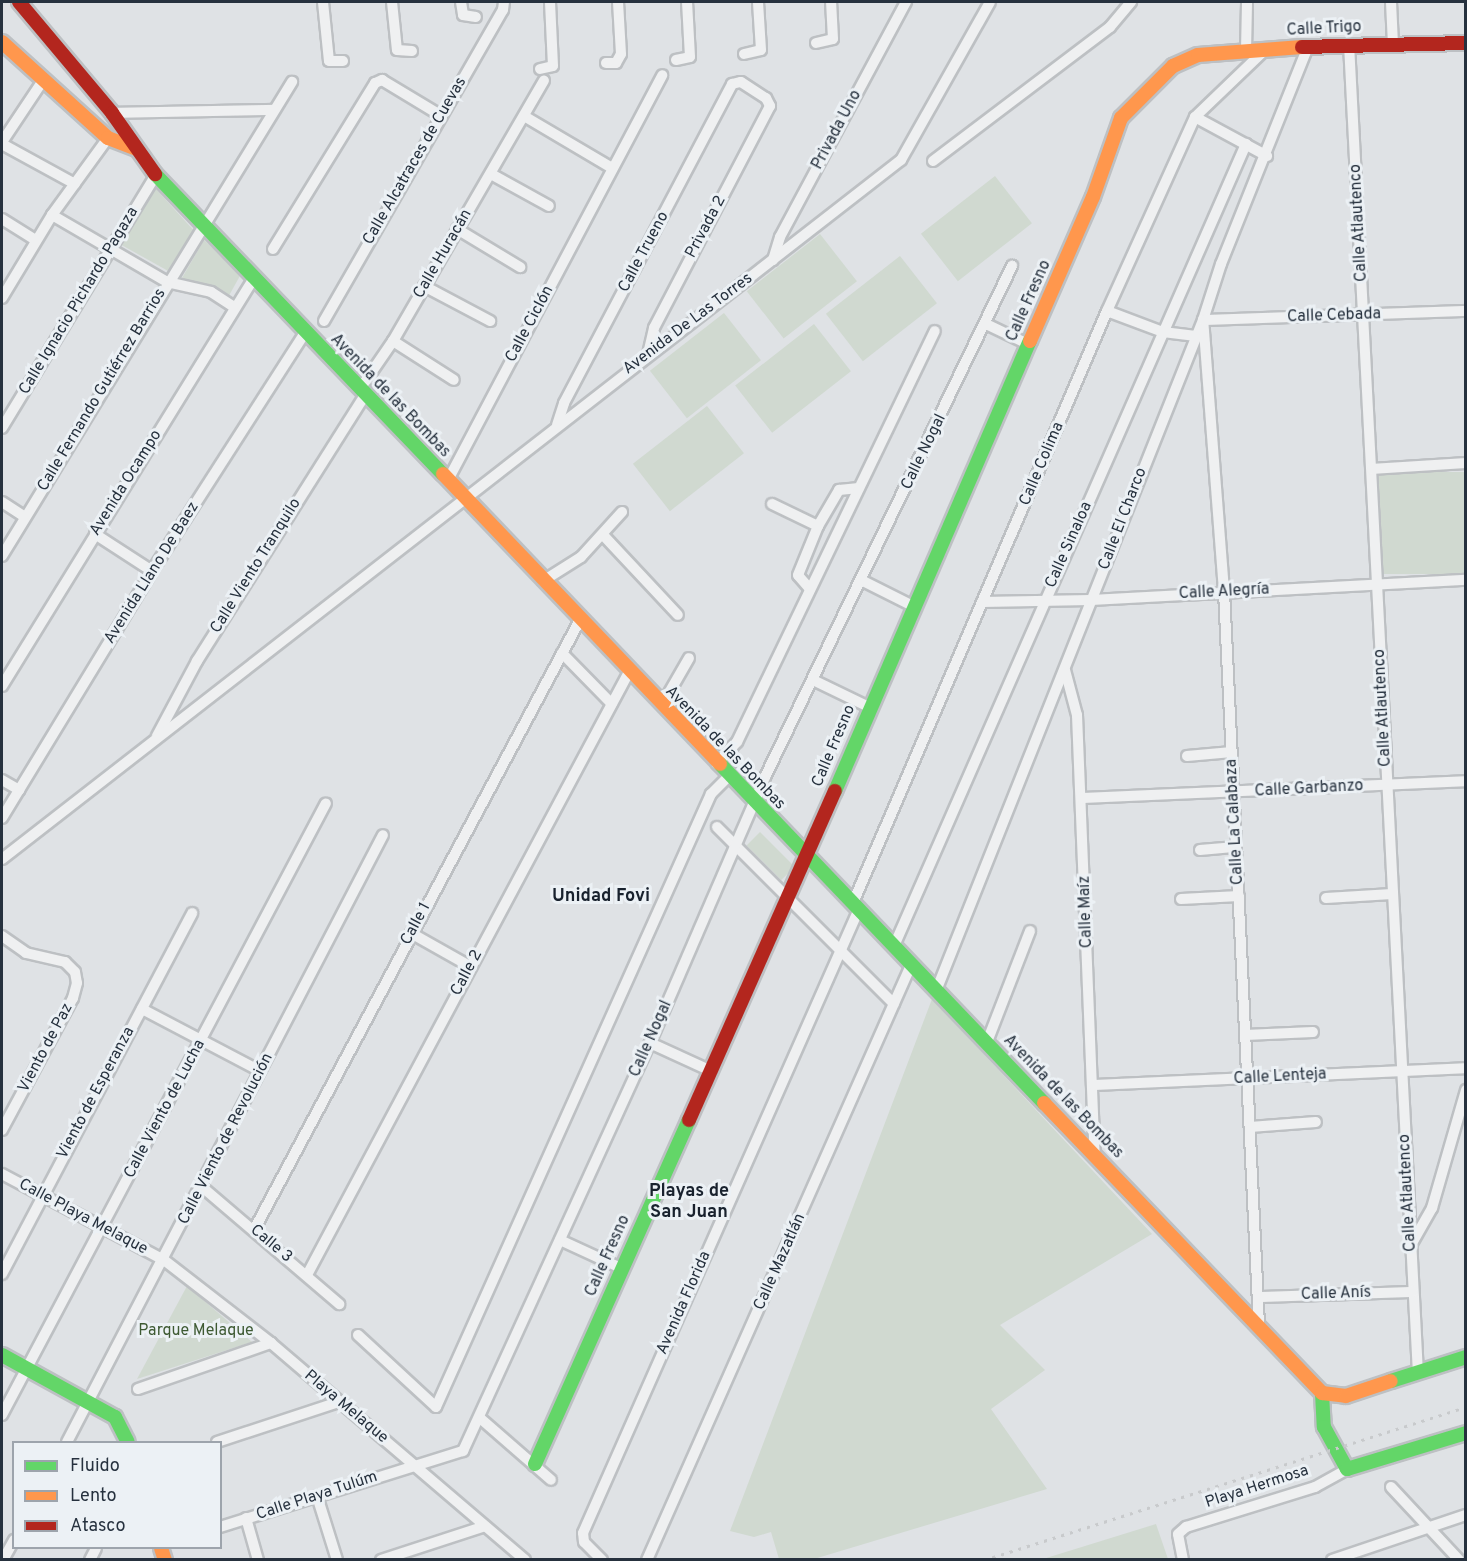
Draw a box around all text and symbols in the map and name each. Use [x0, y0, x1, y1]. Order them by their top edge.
street label: Calle Trigo [1286, 17, 1362, 41]
street label: Calle Alcatraces de Cuevas [359, 73, 471, 249]
street label: Privada Uno [808, 87, 866, 173]
street label: Calle Atlautenco [1346, 163, 1372, 283]
street label: Privada 2 [682, 193, 730, 261]
street label: Calle Ignacio Pichardo Pagaza [15, 204, 143, 398]
street label: Calle Huracán [410, 206, 476, 302]
street label: Calle Trueno [615, 208, 673, 296]
street label: Calle Fresno [1002, 257, 1056, 345]
street label: Avenida De Las Torres [619, 269, 757, 379]
street label: Calle Ciclón [502, 282, 558, 366]
street label: Calle Fernando Gutiérrez Barrios [34, 285, 170, 495]
street label: Calle Cebada [1287, 305, 1381, 327]
street label: Avenida de las Bombas [326, 330, 454, 462]
street label: Calle Nogal [897, 411, 951, 493]
street label: Calle Colima [1016, 419, 1068, 509]
street label: Avenida Ocampo [86, 427, 166, 539]
street label: Calle El Charco [1095, 465, 1151, 573]
street label: Calle Viento Tranquilo [206, 494, 306, 638]
street label: Avenida Llano De Baez [100, 498, 204, 648]
street label: Calle Sinaloa [1041, 499, 1097, 591]
street label: Calle Alegría [1178, 580, 1270, 604]
street label: Calle Atlautenco [1370, 648, 1396, 768]
street label: Avenida de las Bombas [661, 682, 789, 814]
street label: Calle Fresno [808, 702, 860, 790]
street label: Calle La Calabaza [1222, 759, 1248, 885]
street label: Calle Garbanzo [1254, 777, 1364, 801]
street label: Calle Maíz [1075, 875, 1097, 949]
district label: Unidad Fovi [552, 886, 650, 908]
street label: Calle 1 [397, 899, 435, 949]
street label: Calle 2 [447, 947, 487, 999]
street label: Calle Nogal [626, 998, 676, 1080]
street label: Viento de Paz [14, 1000, 78, 1096]
street label: Viento de Esperanza [53, 1024, 139, 1162]
street label: Avenida de las Bombas [999, 1031, 1127, 1163]
street label: Calle Viento de Lucha [120, 1036, 210, 1182]
street label: Calle Viento de Revolución [174, 1050, 278, 1228]
street label: Calle Lenteja [1233, 1065, 1327, 1089]
street label: Calle Atlautenco [1395, 1133, 1421, 1253]
street label: Calle Playa Melaque [15, 1175, 151, 1259]
district label: Playas de San Juan [649, 1182, 729, 1224]
street label: Calle Mazatlán [750, 1211, 810, 1313]
street label: Calle Fresno [581, 1212, 635, 1300]
street label: Calle 3 [246, 1221, 296, 1267]
street label: Avenida Florida [653, 1248, 715, 1358]
street label: Calle Anís [1300, 1283, 1372, 1305]
park label: Parque Melaque [138, 1321, 254, 1341]
street label: Playa Melaque [300, 1366, 392, 1448]
legend [12, 1441, 222, 1549]
text: Fluido [70, 1455, 120, 1478]
street label: Playa Hermosa [1203, 1461, 1311, 1513]
street label: Calle Playa Tulúm [254, 1467, 380, 1525]
text: Lento [70, 1485, 116, 1508]
text: Atasco [70, 1515, 126, 1538]

